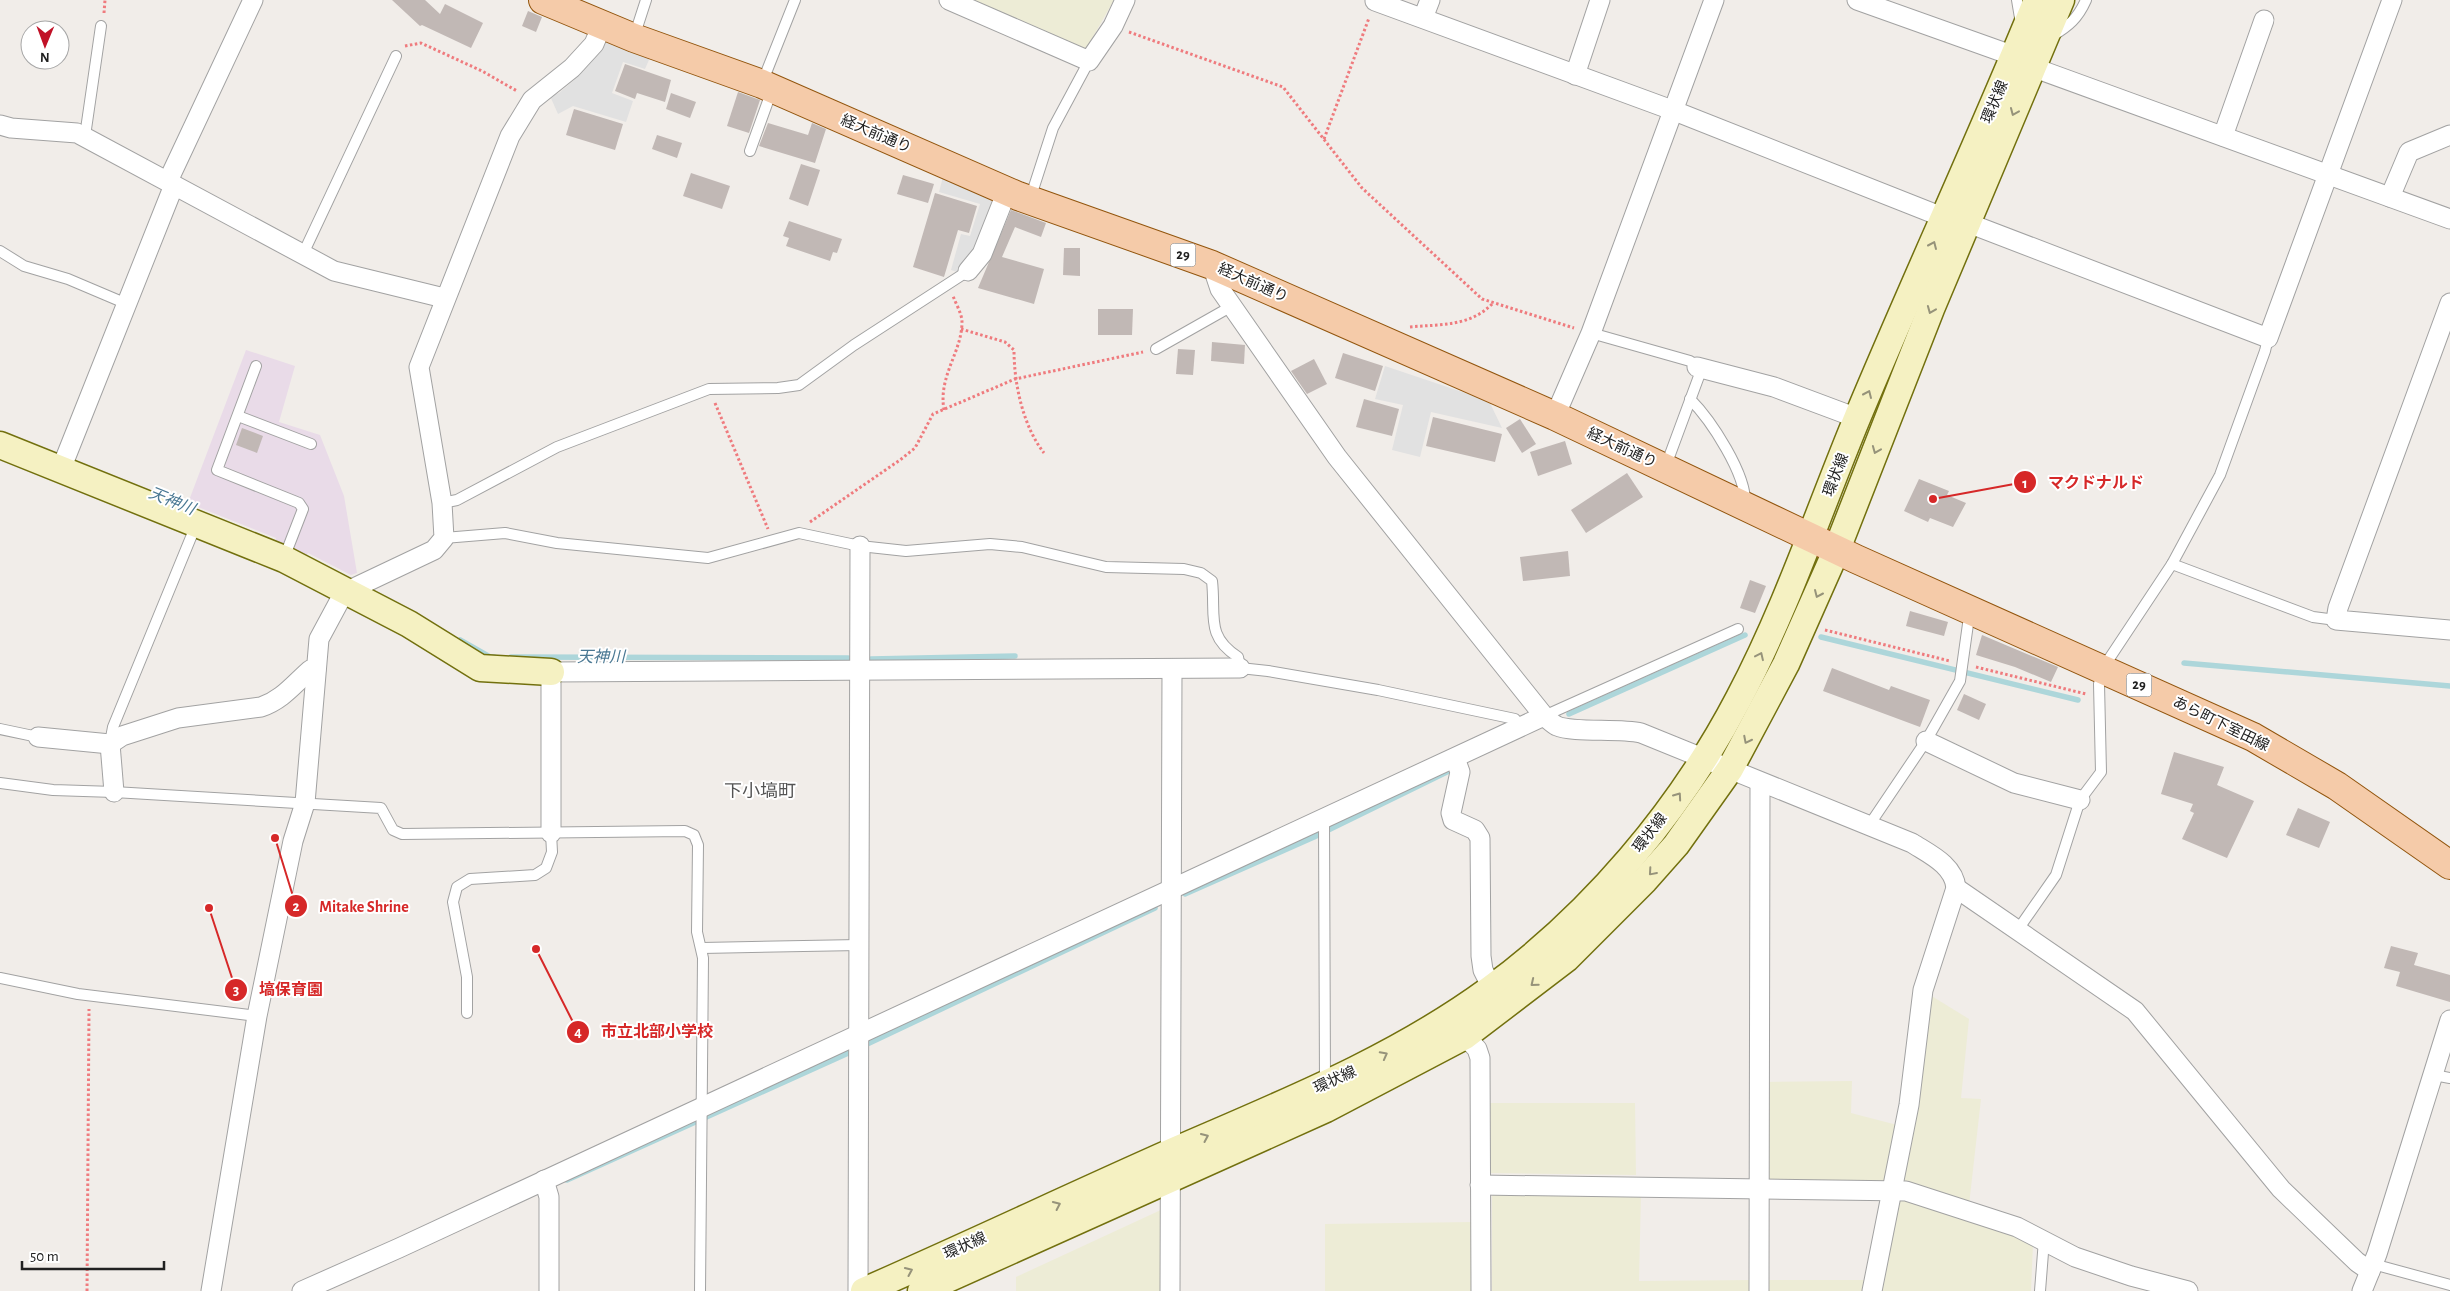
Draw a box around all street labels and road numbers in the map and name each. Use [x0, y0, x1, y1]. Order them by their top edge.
street label: 環状線 [1977, 78, 2011, 126]
street label: 経大前通り [839, 112, 914, 156]
road number: 29 [1170, 244, 1196, 266]
street label: 経大前通り [1216, 260, 1291, 305]
street label: 経大前通り [1585, 424, 1660, 471]
street label: 環状線 [1819, 451, 1851, 499]
road number: 29 [2126, 674, 2152, 696]
street label: あら町下室田線 [2171, 693, 2272, 754]
street label: 環状線 [1629, 809, 1670, 855]
street label: 環状線 [1311, 1062, 1359, 1096]
street label: 環状線 [941, 1228, 989, 1262]

